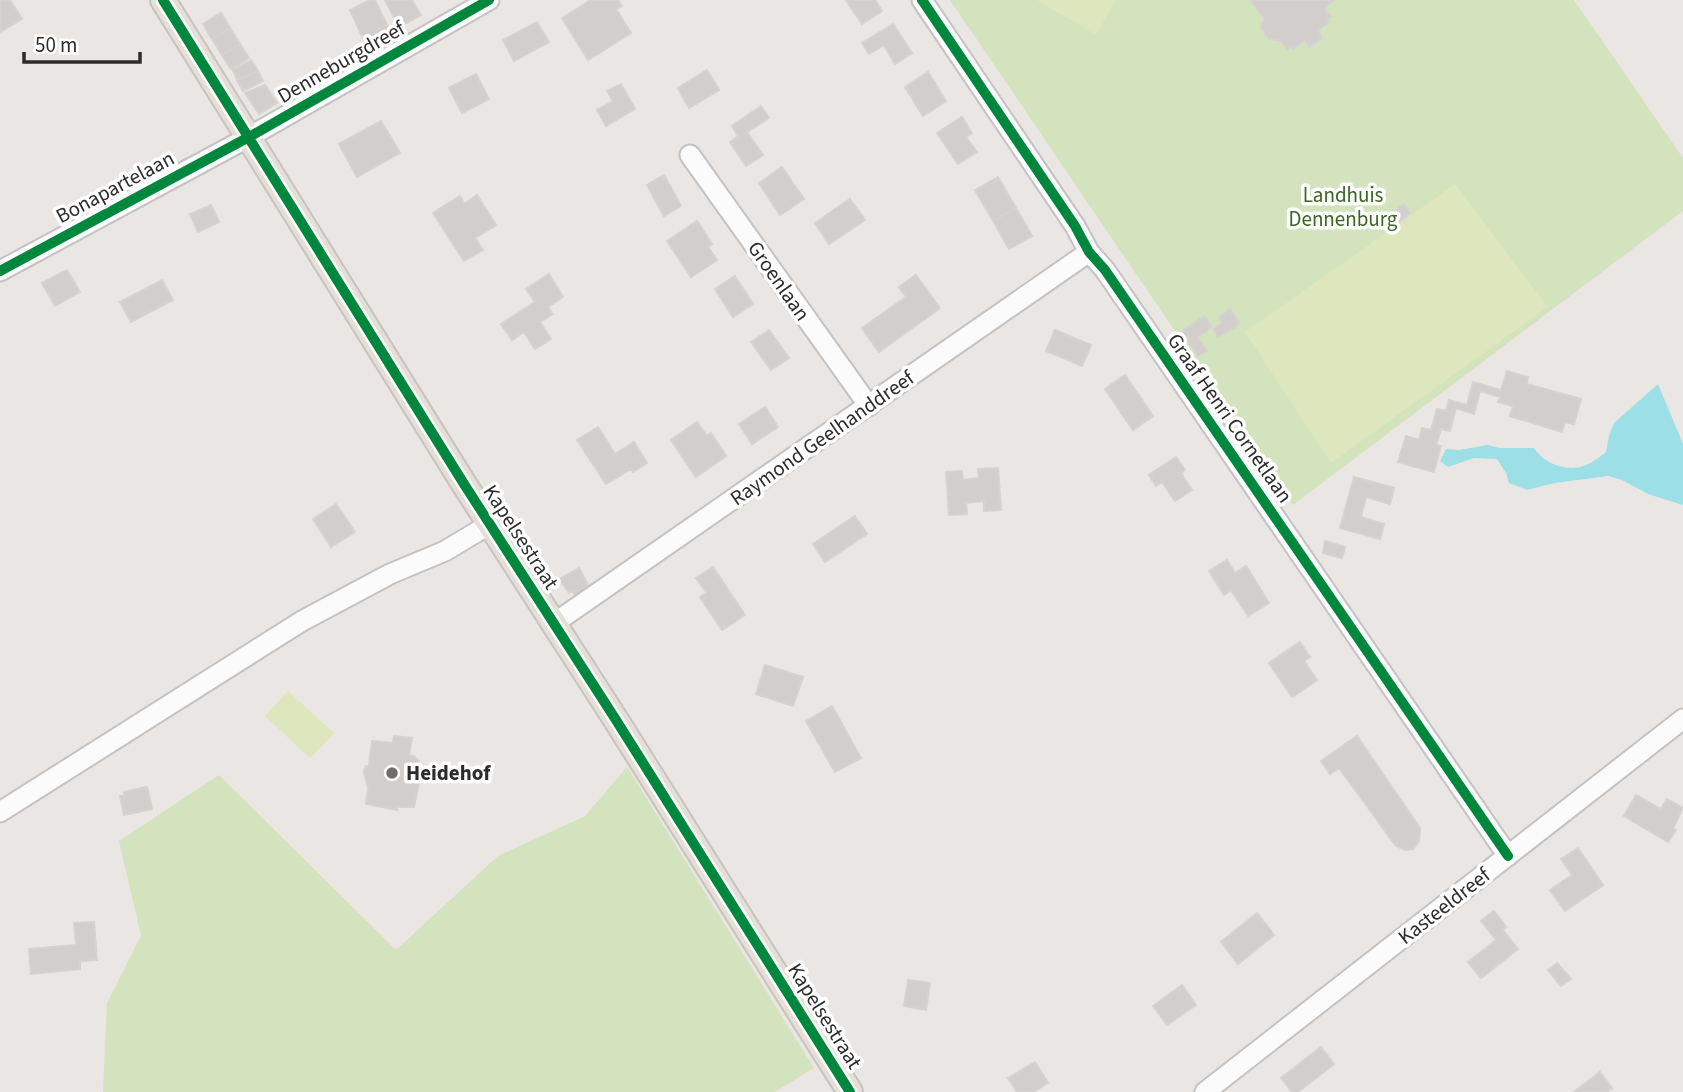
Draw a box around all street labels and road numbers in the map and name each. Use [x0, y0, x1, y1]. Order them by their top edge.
street label: Denneburgdreef [272, 13, 411, 111]
street label: Bonapartelaan [50, 143, 180, 231]
street label: Groenlaan [741, 235, 817, 327]
street label: Graaf Henri Cornetlaan [1160, 327, 1300, 509]
street label: Raymond Geelhanddreef [724, 363, 921, 513]
street label: Kapelsestraat [476, 479, 566, 595]
street label: Kasteeldreef [1392, 860, 1497, 952]
street label: Kapelsestraat [781, 957, 869, 1075]

